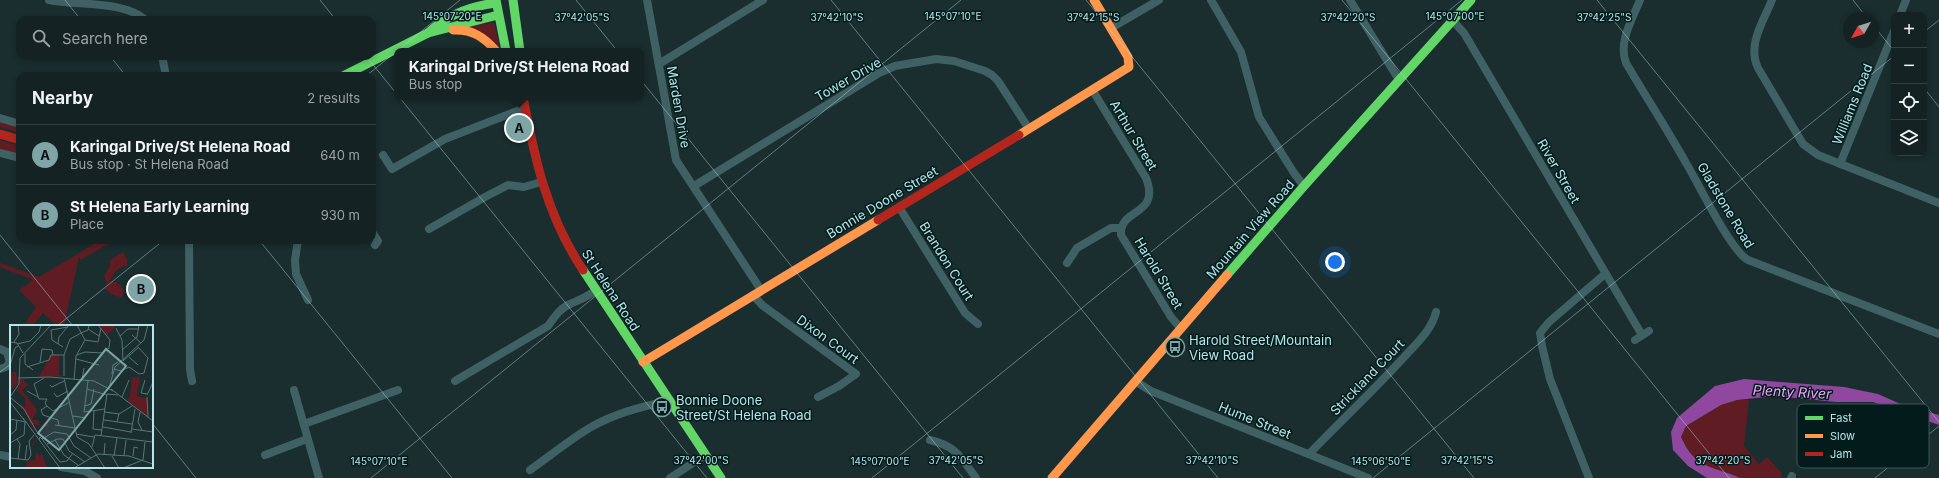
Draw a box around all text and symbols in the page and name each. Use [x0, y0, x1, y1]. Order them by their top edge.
text: 145°07'20"E [422, 10, 482, 22]
text: 145°07'10"E [925, 10, 981, 22]
text: 145°07'00"E [1425, 10, 1485, 22]
text: 37°42'05"S [555, 11, 609, 23]
text: 37°42'10"S [811, 11, 863, 23]
text: 37°42'15"S [1067, 11, 1119, 23]
text: 37°42'20"S [1321, 11, 1375, 23]
text: 37°42'25"S [1577, 11, 1631, 23]
north arrow [1843, 12, 1879, 48]
map controls [1891, 12, 1927, 156]
button: + [1891, 12, 1927, 48]
search box [16, 16, 376, 60]
icon: search [30, 27, 52, 49]
text: Search here [62, 29, 148, 48]
popup [394, 48, 644, 100]
button: − [1891, 48, 1927, 84]
street label: Tower Drive [812, 54, 884, 104]
text: Karingal Drive/St Helena Road [409, 57, 629, 76]
street label: Williams Road [1828, 61, 1876, 147]
street label: Marden Drive [664, 65, 694, 149]
text: Bus stop [409, 76, 462, 92]
button: locate [1891, 84, 1927, 120]
text: Nearby [32, 88, 93, 108]
text: 2 results [307, 90, 360, 106]
street label: Arthur Street [1107, 97, 1161, 173]
pin: A [506, 113, 532, 143]
button: layers [1891, 120, 1927, 156]
street label: River Street [1534, 136, 1584, 206]
text: Karingal Drive/St Helena Road [70, 137, 290, 156]
text: A [40, 147, 50, 163]
text: 640 m [320, 147, 360, 163]
text: Bus stop · St Helena Road [70, 156, 229, 172]
street label: Gladstone Road [1694, 159, 1758, 251]
street label: Bonnie Doone Street [824, 163, 940, 241]
street label: Mountain View Road [1203, 176, 1297, 282]
text: St Helena Early Learning [70, 197, 249, 216]
text: B [41, 207, 49, 223]
text: 930 m [321, 207, 360, 223]
text: Place [70, 216, 104, 232]
street label: Brandon Court [916, 219, 978, 303]
street label: Harold Street [1131, 234, 1187, 312]
street label: St Helena Road [579, 246, 643, 334]
your location [1325, 252, 1345, 272]
pin: B [128, 274, 154, 304]
street label: Dixon Court [794, 311, 862, 367]
inset map [10, 325, 153, 468]
place label: Harold Street/Mountain View Road [1189, 332, 1332, 363]
bus stop icon: Harold Street/Mountain View Road [1164, 336, 1186, 358]
street label: Strickland Court [1327, 336, 1407, 418]
water label: Plenty River [1752, 381, 1832, 402]
place label: Bonnie Doone Street/St Helena Road [676, 392, 812, 423]
bus stop icon: Bonnie Doone Street/St Helena Road [651, 396, 673, 418]
street label: Hume Street [1216, 398, 1294, 442]
legend [1797, 404, 1929, 468]
text: Fast [1830, 411, 1852, 425]
text: Slow [1830, 429, 1855, 443]
text: Jam [1830, 447, 1852, 461]
text: 37°42'00"S [673, 454, 729, 466]
text: 37°42'05"S [929, 454, 983, 466]
text: 37°42'10"S [1186, 454, 1238, 466]
text: 37°42'15"S [1441, 454, 1493, 466]
text: 37°42'20"S [1696, 454, 1750, 466]
text: 145°07'10"E [351, 455, 407, 467]
text: 145°07'00"E [850, 455, 910, 467]
text: 145°06'50"E [1351, 455, 1411, 467]

